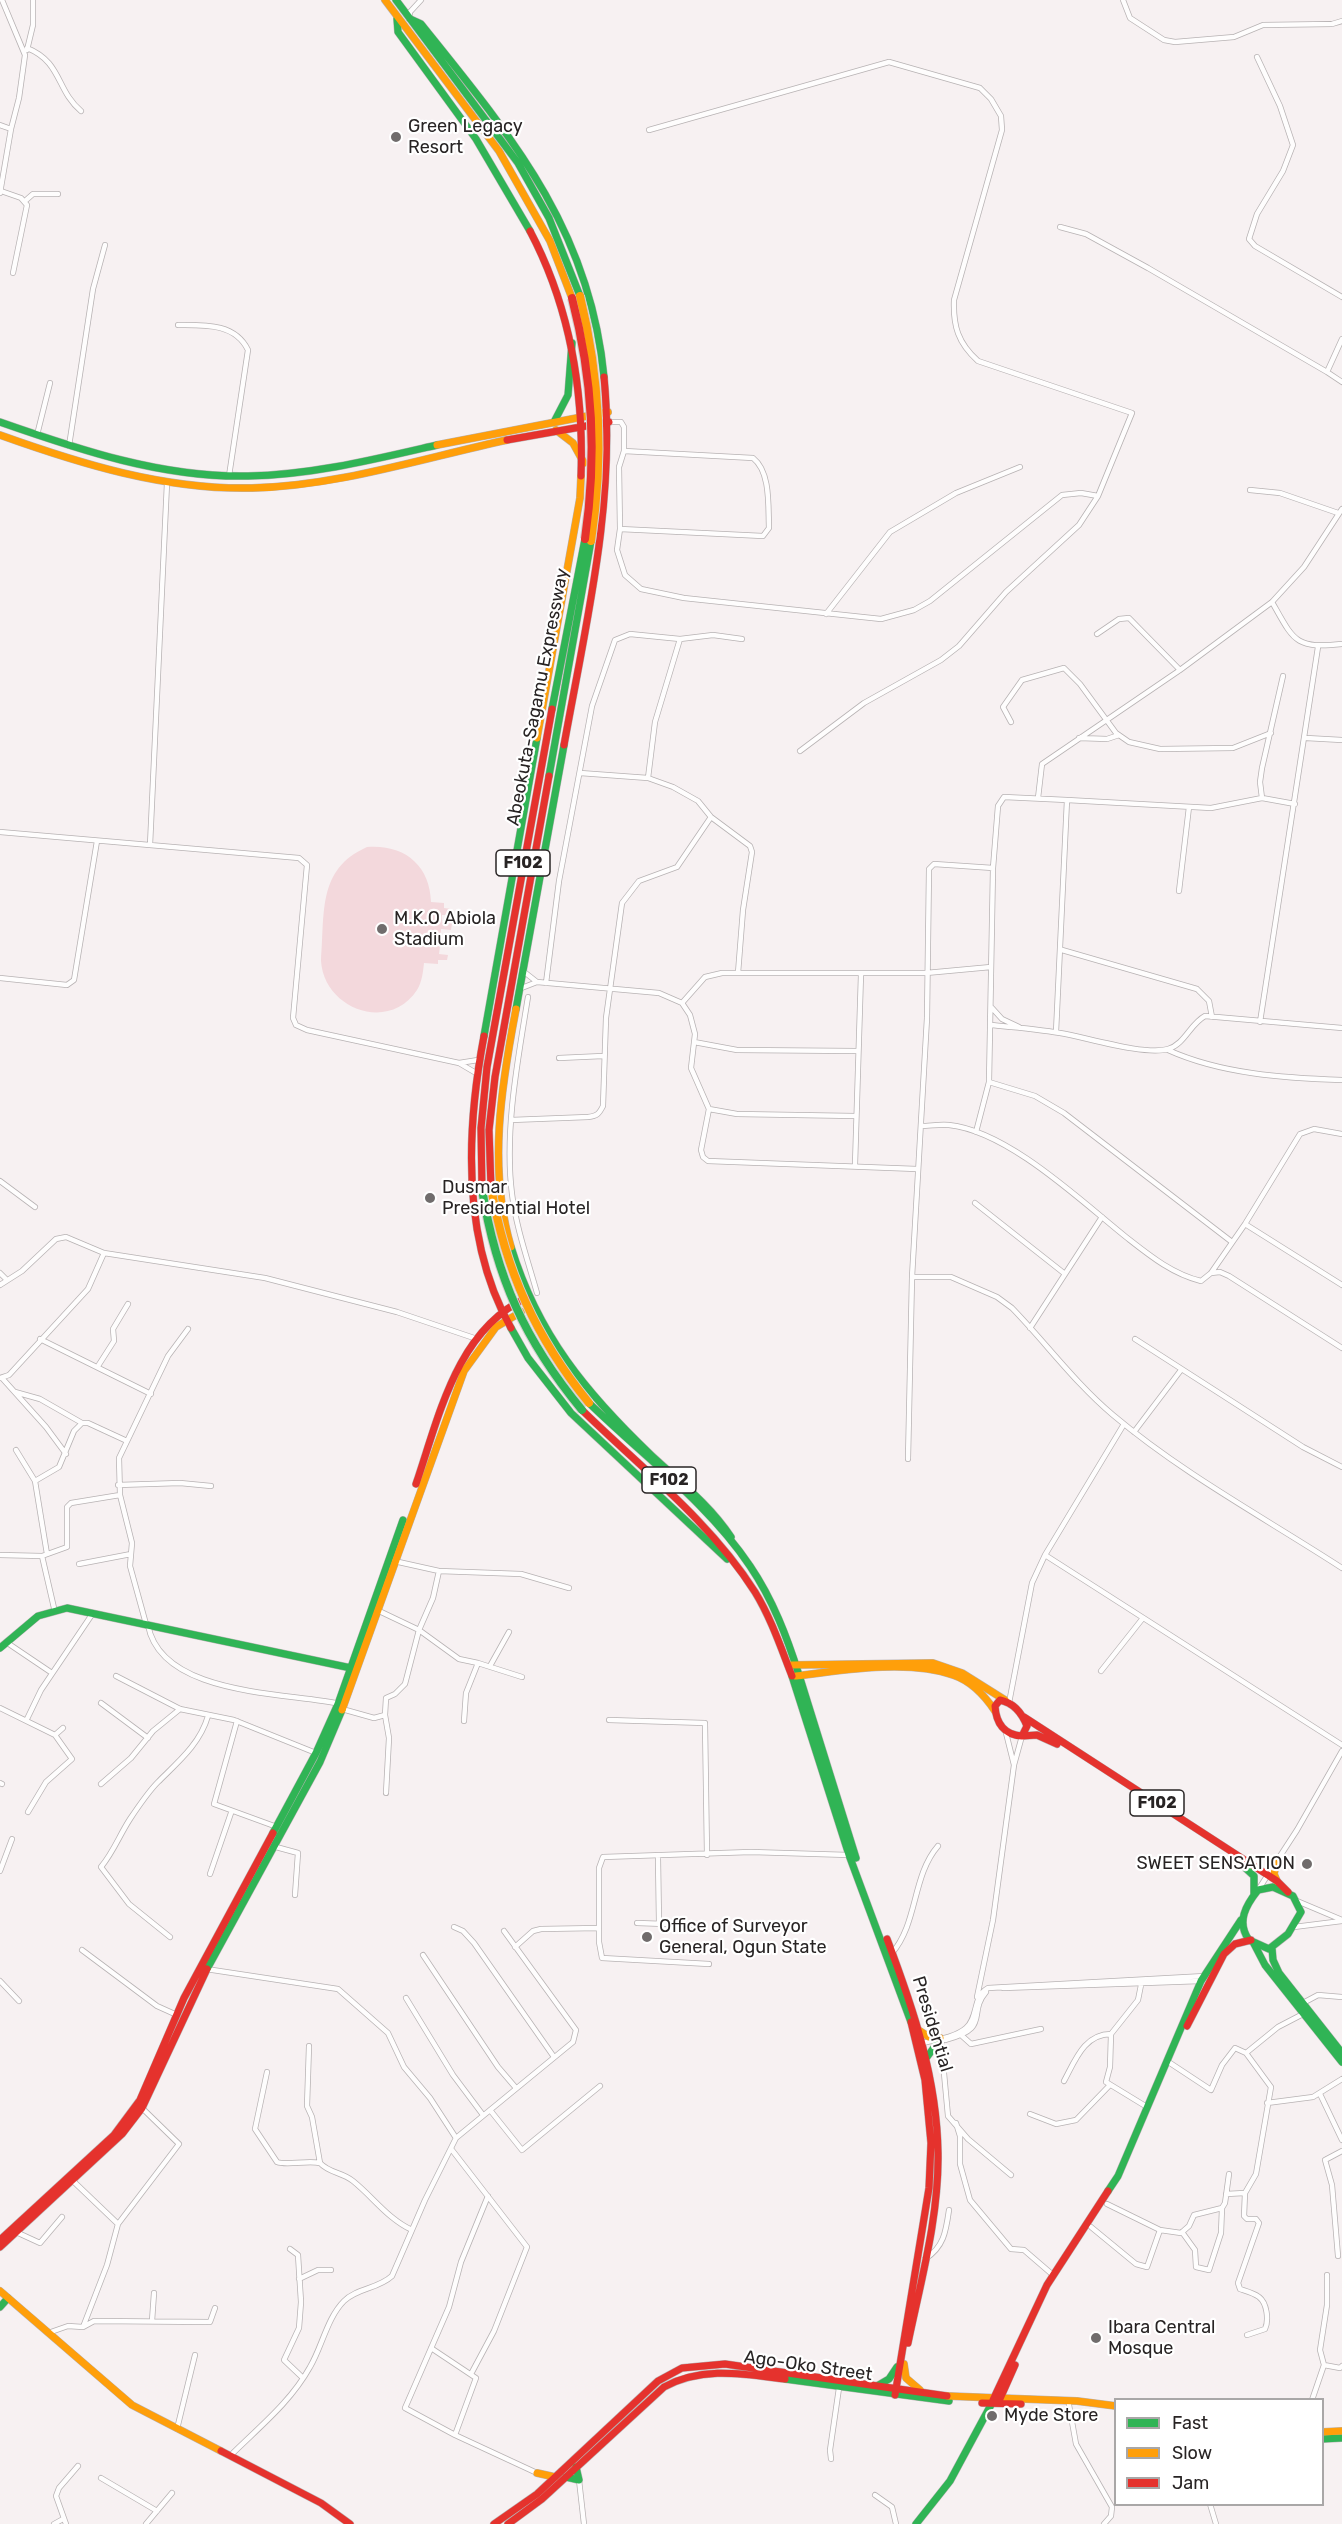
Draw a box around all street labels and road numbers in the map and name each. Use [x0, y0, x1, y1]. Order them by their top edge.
street label: Abeokuta-Sagamu Expressway [502, 566, 574, 828]
road number: F102 [496, 850, 550, 876]
road number: F102 [642, 1467, 696, 1493]
road number: F102 [1130, 1790, 1184, 1816]
street label: Presidential [907, 1973, 957, 2075]
street label: Ago-Oko Street [742, 2346, 874, 2386]

